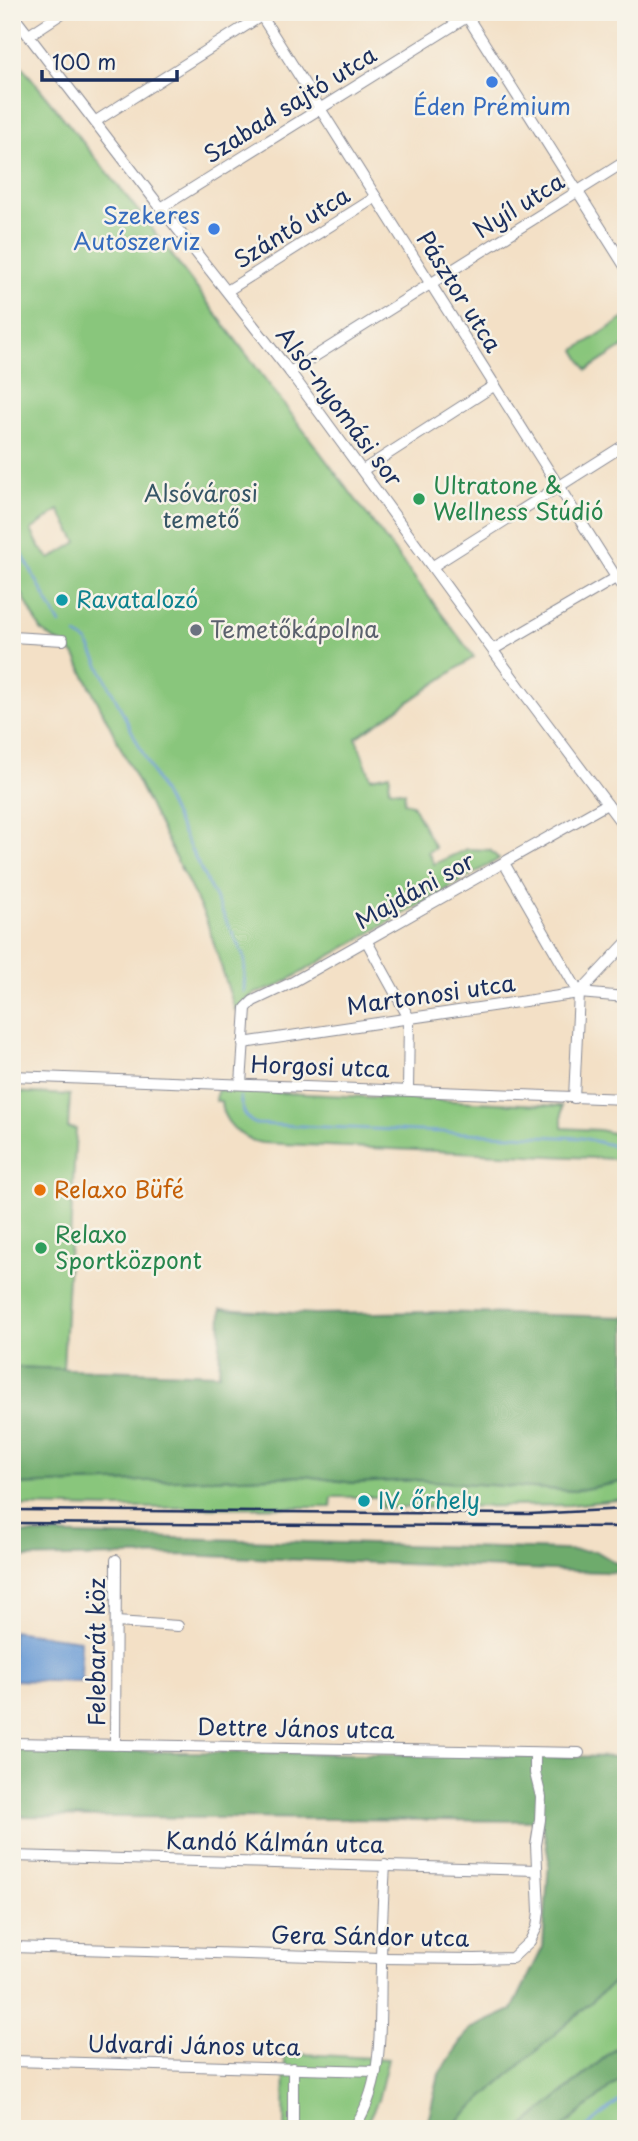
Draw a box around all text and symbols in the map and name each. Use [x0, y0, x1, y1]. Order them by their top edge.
street label: Szabad sajtó utca [196, 36, 383, 171]
scale bar [42, 38, 177, 82]
text: 100 m [52, 45, 116, 77]
marker: Éden Prémium [484, 74, 500, 90]
place label: Éden Prémium [413, 88, 571, 123]
street label: Nyíl utca [466, 163, 571, 246]
street label: Szántó utca [226, 177, 357, 276]
place label: Szekeres Autószerviz [73, 197, 200, 258]
marker: Szekeres Autószerviz [206, 221, 222, 237]
street label: Pásztor utca [409, 224, 512, 359]
street label: Alsó-nyomási sor [268, 319, 412, 494]
place label: Ultratone & Wellness Stúdió [433, 467, 604, 528]
park label: Alsóvárosi temető [144, 475, 258, 536]
marker: Ultratone & Wellness Stúdió [411, 491, 427, 507]
place label: Ravatalozó [76, 581, 198, 616]
marker: Ravatalozó [54, 592, 70, 608]
place label: Temetőkápolna [210, 611, 379, 646]
marker: Temetőkápolna [188, 622, 204, 638]
street label: Majdáni sor [348, 842, 481, 937]
street label: Martonosi utca [344, 964, 518, 1023]
street label: Horgosi utca [250, 1046, 391, 1085]
place label: Relaxo Büfé [54, 1171, 184, 1206]
marker: Relaxo Büfé [32, 1182, 48, 1198]
place label: Relaxo Sportközpont [55, 1216, 202, 1277]
marker: Relaxo Sportközpont [33, 1240, 49, 1256]
place label: IV. őrhely [378, 1482, 480, 1517]
marker: IV. őrhely [356, 1493, 372, 1509]
street label: Felebarát köz [78, 1578, 113, 1726]
street label: Dettre János utca [197, 1708, 396, 1747]
street label: Kandó Kálmán utca [165, 1822, 385, 1861]
street label: Gera Sándor utca [271, 1916, 470, 1955]
street label: Udvardi János utca [87, 2025, 302, 2064]

